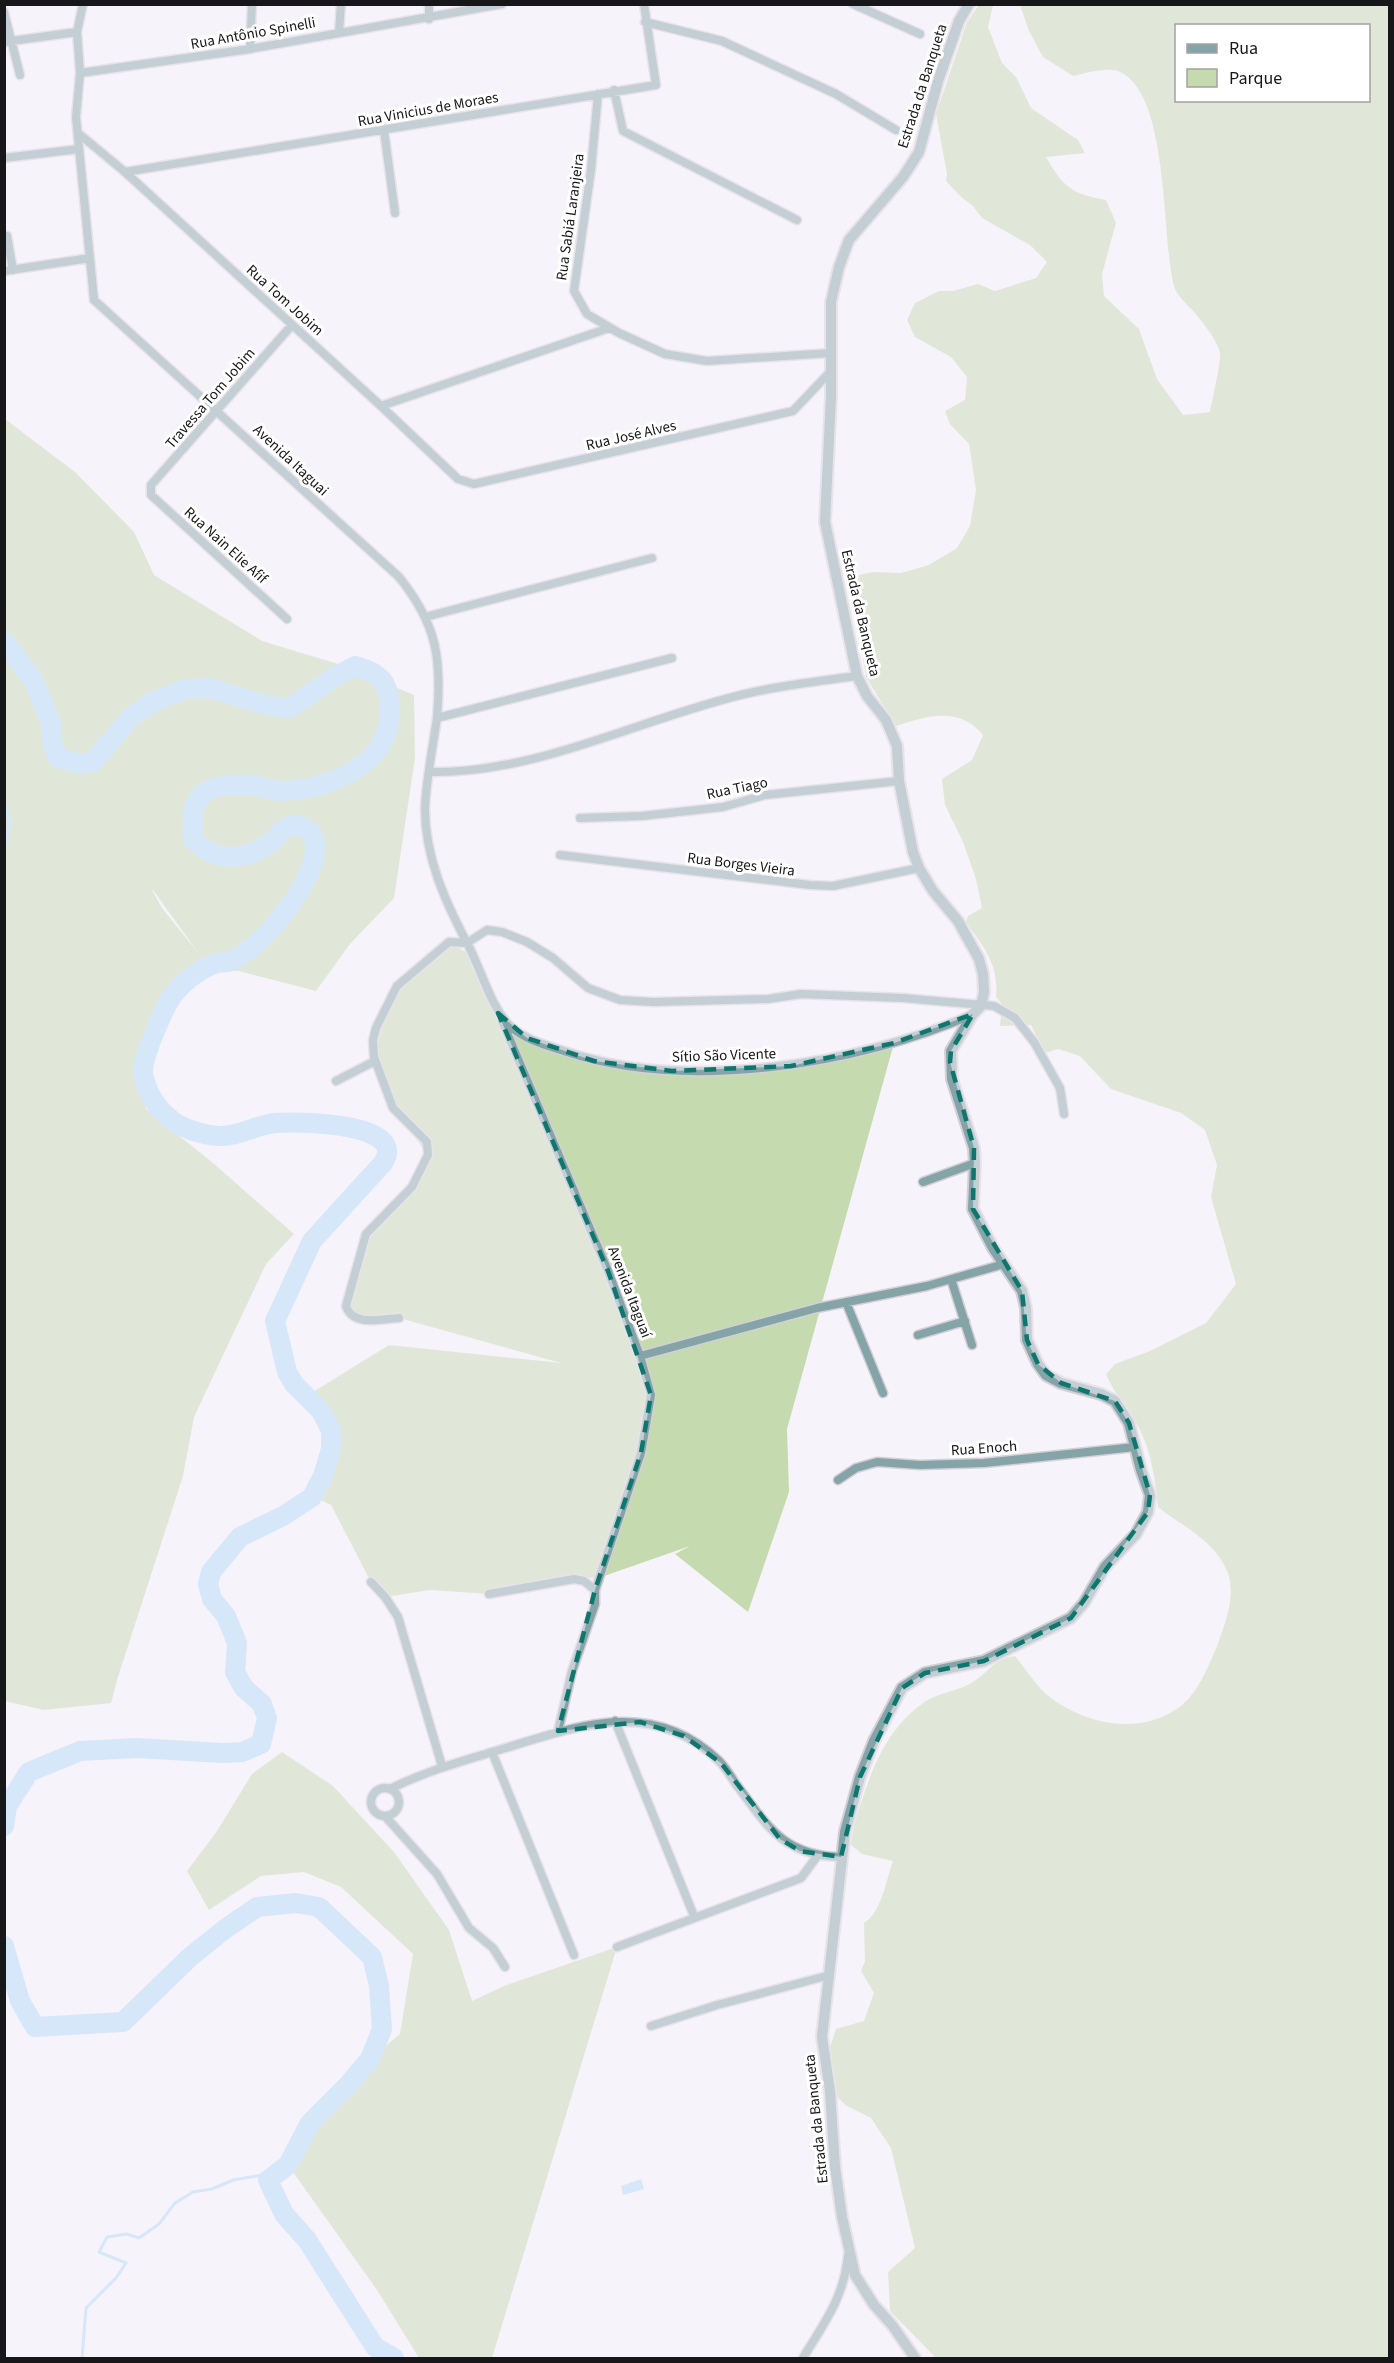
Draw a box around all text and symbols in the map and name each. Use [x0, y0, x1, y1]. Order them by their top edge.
street label: Rua Antônio Spinelli [189, 12, 317, 55]
street label: Estrada da Banqueta [892, 21, 953, 151]
legend [1175, 24, 1370, 102]
text: Rua [1229, 36, 1258, 61]
text: Parque [1229, 66, 1282, 91]
street label: Rua Vinicius de Moraes [356, 87, 500, 132]
street label: Rua Sabiá Laranjeira [551, 152, 590, 282]
street label: Rua Tom Jobim [241, 260, 328, 341]
street label: Travessa Tom Jobim [161, 343, 260, 453]
street label: Rua José Alves [584, 415, 678, 456]
street label: Avenida Itaguai [248, 420, 333, 501]
street label: Rua Nain Elie Afif [179, 502, 272, 589]
street label: Estrada da Banqueta [836, 548, 885, 679]
street label: Rua Tiago [705, 772, 770, 805]
street label: Rua Borges Vieira [686, 847, 796, 882]
street label: Sítio São Vicente [672, 1043, 776, 1068]
street label: Avenida Itaguaí [602, 1243, 657, 1342]
street label: Rua Enoch [950, 1436, 1018, 1461]
street label: Estrada da Banqueta [799, 2053, 834, 2185]

